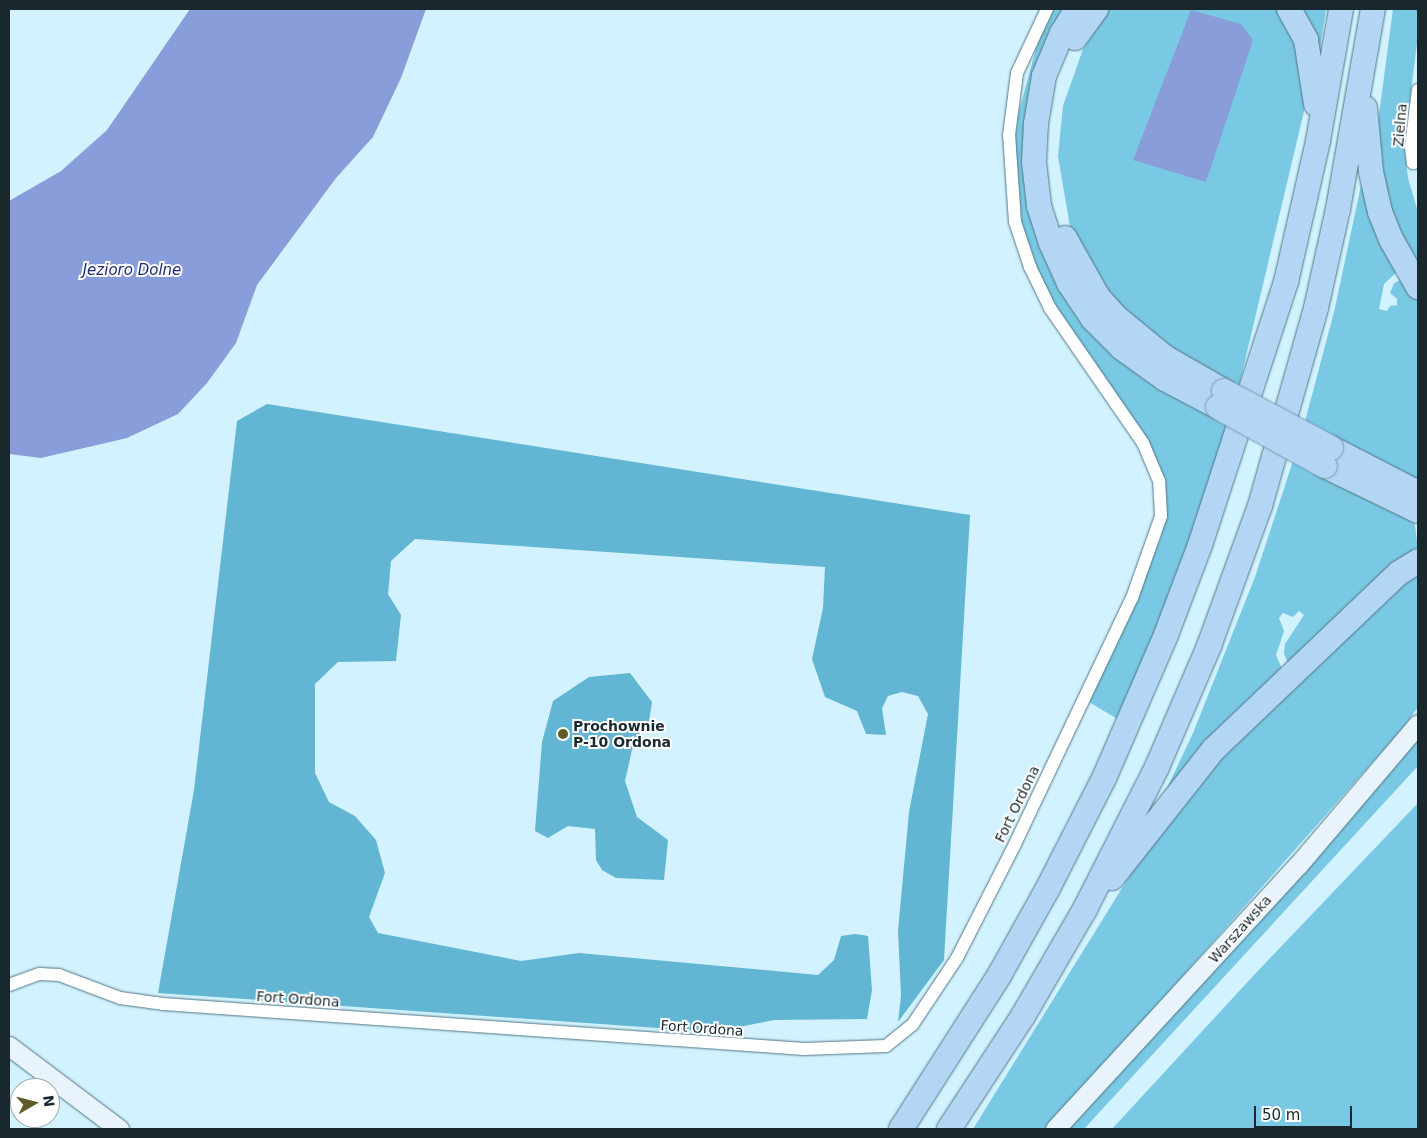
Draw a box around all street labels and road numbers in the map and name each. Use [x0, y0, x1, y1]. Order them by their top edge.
street label: Zielna [1390, 103, 1410, 147]
street label: Fort Ordona [991, 763, 1043, 845]
street label: Warszawska [1205, 892, 1275, 966]
street label: Fort Ordona [256, 988, 340, 1010]
street label: Fort Ordona [660, 1017, 744, 1039]

